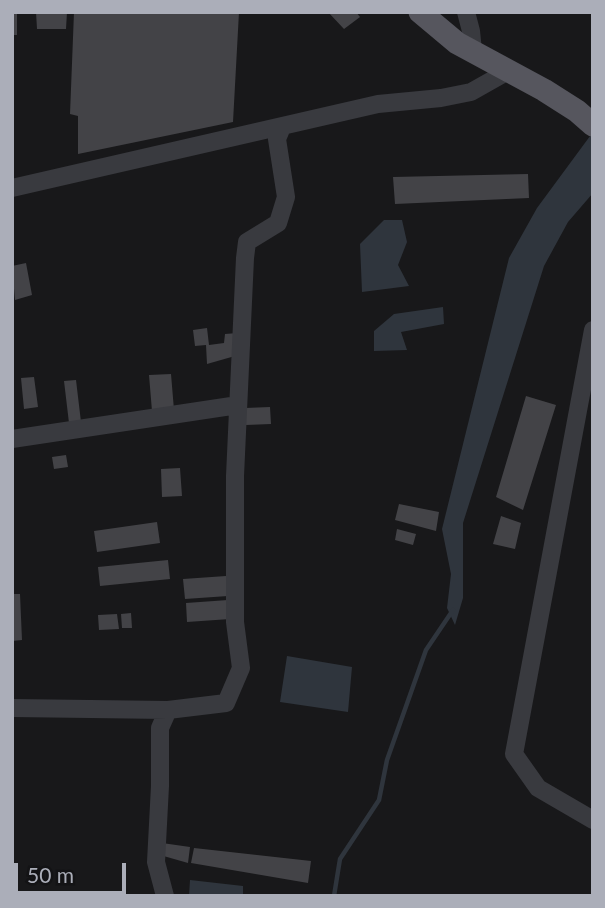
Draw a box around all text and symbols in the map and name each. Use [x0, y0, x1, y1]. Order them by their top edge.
scale bar [18, 848, 130, 892]
text: 50 m [27, 862, 74, 887]

